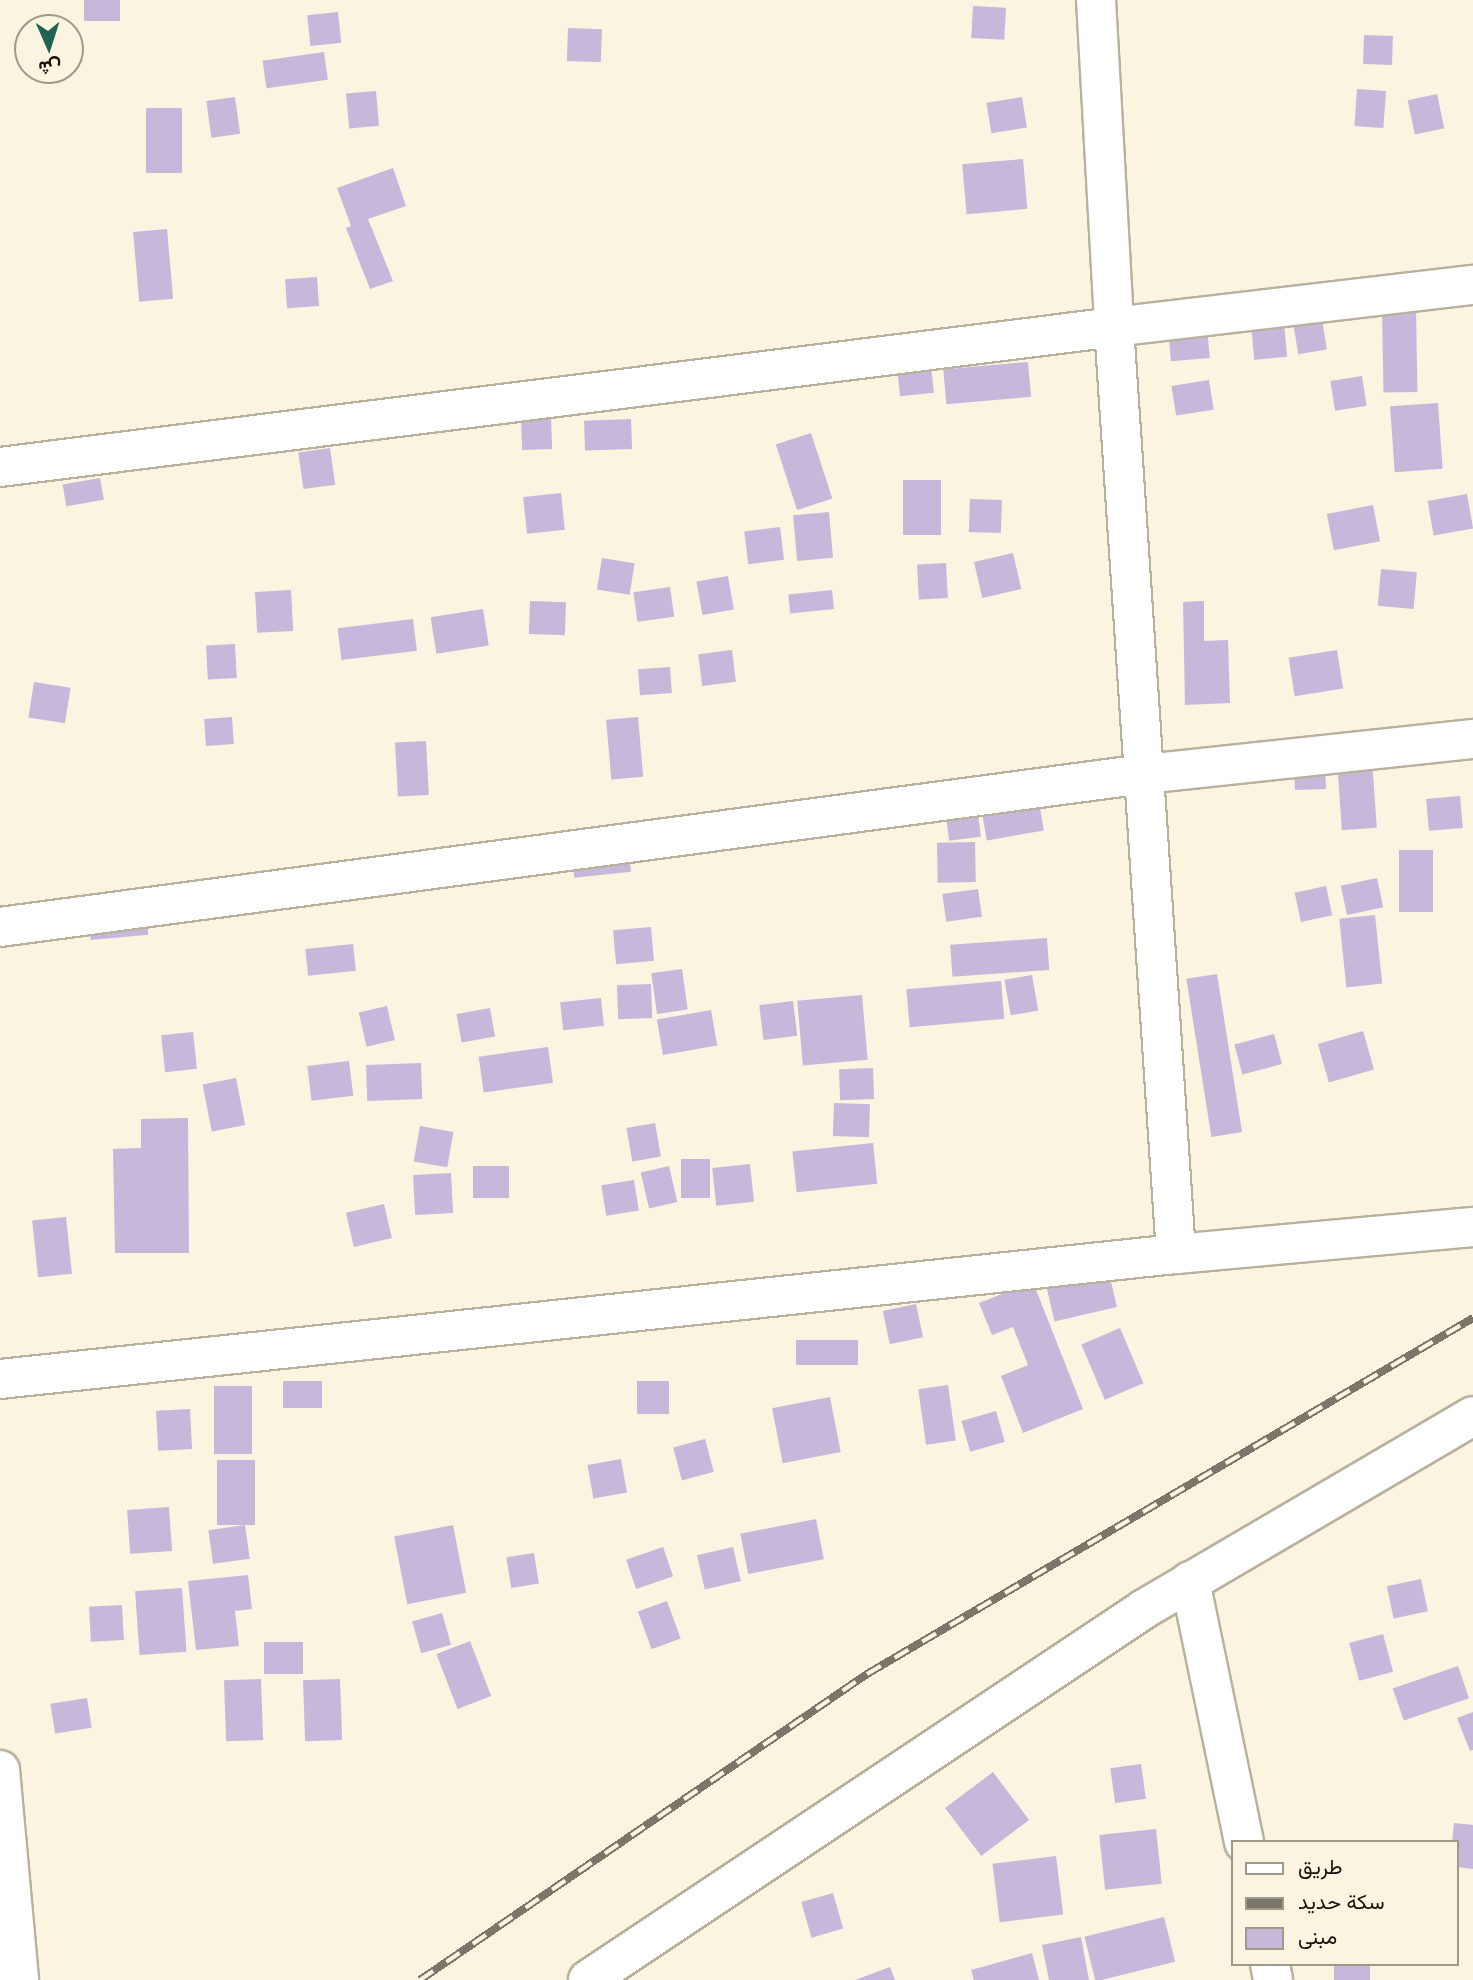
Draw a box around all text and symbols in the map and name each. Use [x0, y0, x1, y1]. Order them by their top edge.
north arrow [14, 14, 84, 84]
text: ش [38, 54, 62, 82]
legend [1232, 1840, 1459, 1966]
text: طريق [1298, 1852, 1343, 1880]
text: سكة حديد [1298, 1887, 1385, 1915]
text: مبنى [1298, 1922, 1337, 1950]

